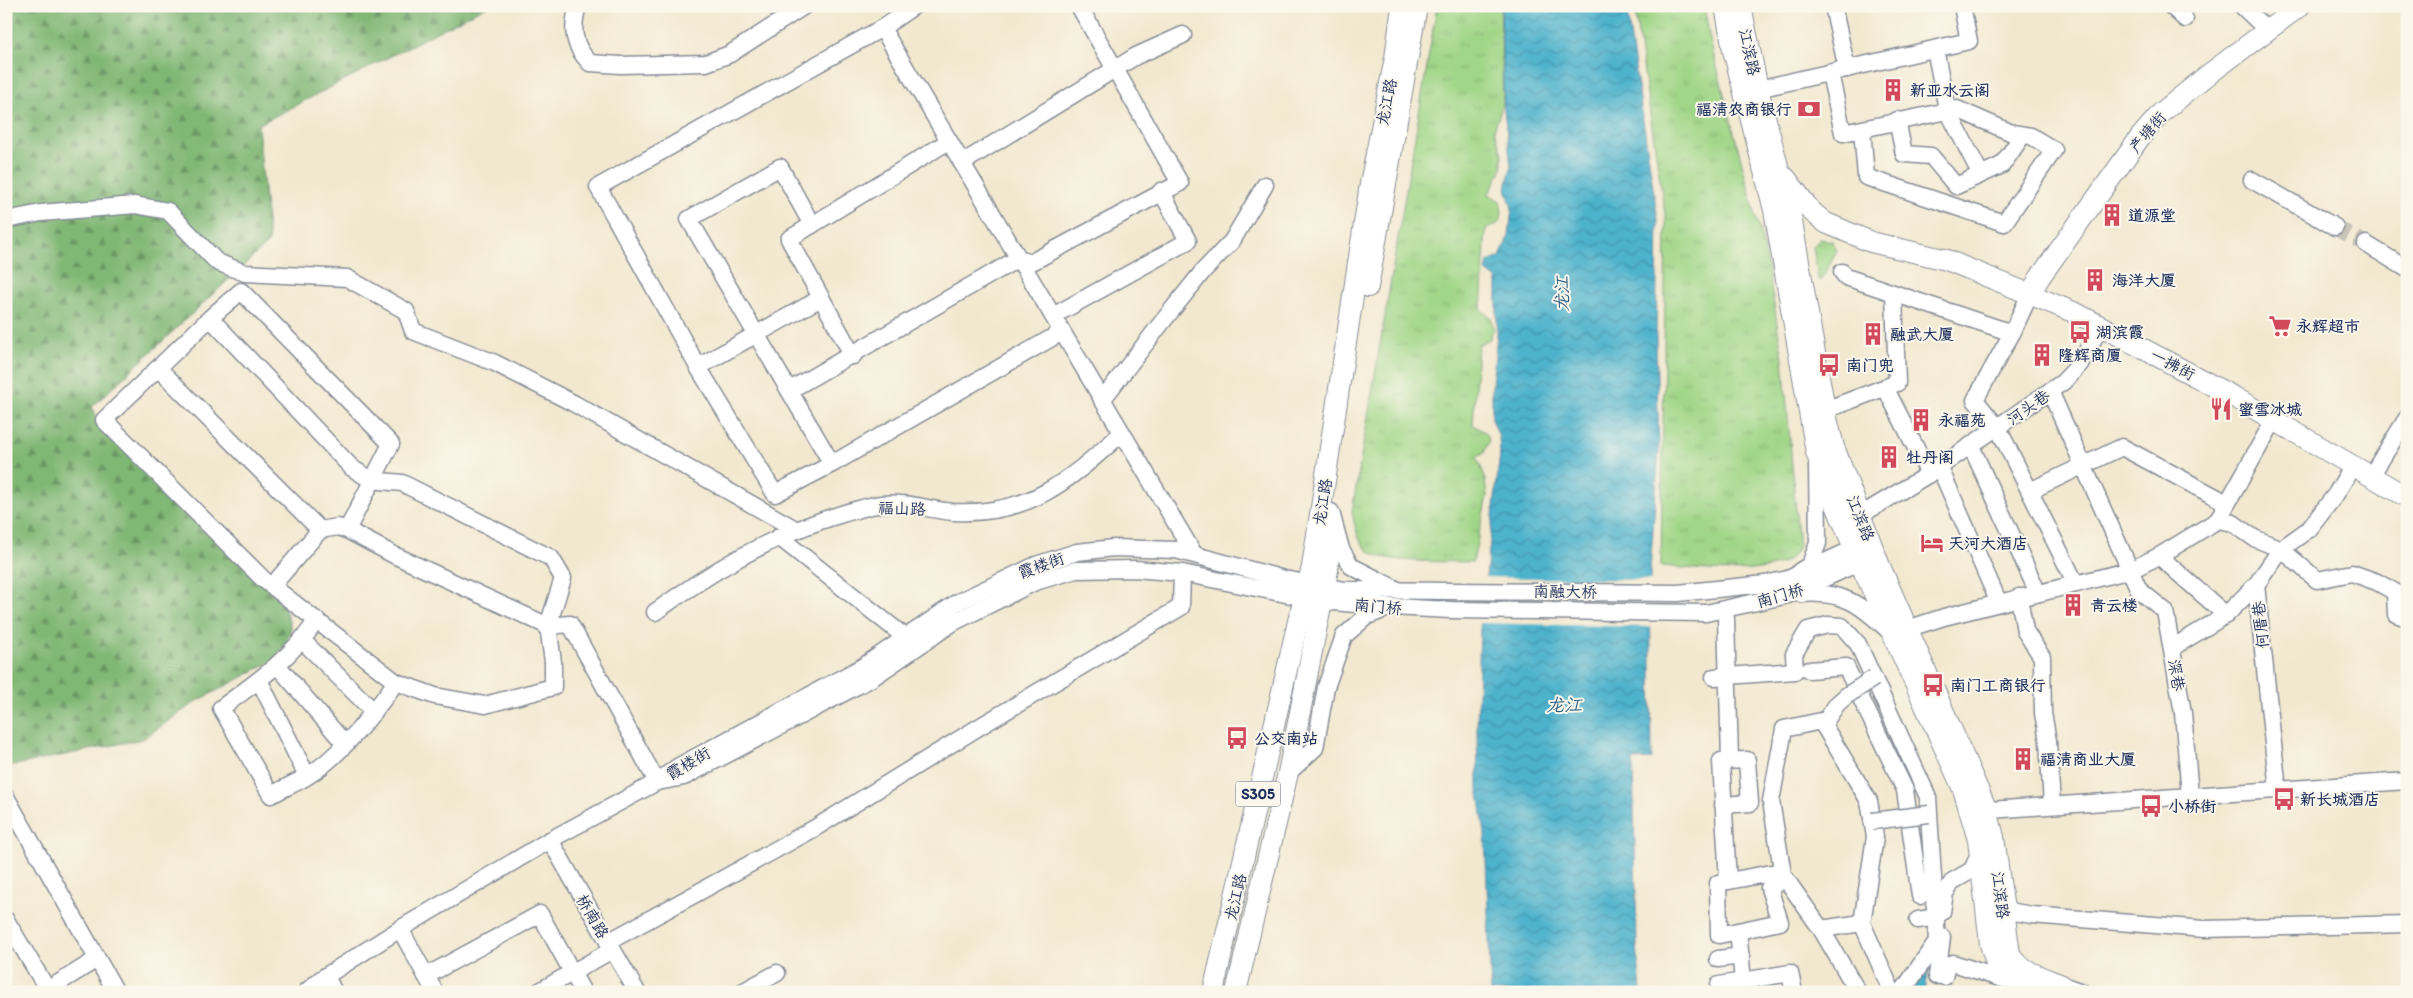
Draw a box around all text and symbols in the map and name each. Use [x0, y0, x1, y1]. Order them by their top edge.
street label: 江滨路 [1735, 27, 1764, 78]
street label: 龙江路 [1373, 77, 1400, 127]
building icon: 新亚水云阁 [1880, 77, 1906, 103]
place label: 新亚水云阁 [1910, 81, 1990, 100]
bank icon: 福清农商银行 [1796, 96, 1822, 122]
place label: 福清农商银行 [1696, 100, 1792, 119]
street label: 产塘街 [2125, 108, 2170, 157]
building icon: 道源堂 [2099, 202, 2125, 228]
place label: 道源堂 [2128, 206, 2176, 225]
building icon: 海洋大厦 [2082, 267, 2108, 293]
place label: 海洋大厦 [2112, 271, 2176, 290]
water label: 龙江 [1551, 275, 1573, 312]
supermarket icon: 永辉超市 [2267, 313, 2293, 339]
place label: 永辉超市 [2296, 317, 2360, 336]
bus stop icon: 湖滨霞 [2067, 319, 2093, 345]
building icon: 融武大厦 [1860, 321, 1886, 347]
place label: 湖滨霞 [2096, 323, 2144, 342]
place label: 融武大厦 [1890, 325, 1954, 344]
building icon: 隆辉商厦 [2029, 342, 2055, 368]
street label: 一拂街 [2147, 345, 2198, 384]
place label: 隆辉商厦 [2058, 346, 2122, 365]
bus stop icon: 南门兜 [1816, 352, 1842, 378]
place label: 南门兜 [1846, 356, 1894, 375]
street label: 河头巷 [2003, 386, 2053, 429]
restaurant icon: 蜜雪冰城 [2208, 396, 2234, 422]
place label: 蜜雪冰城 [2238, 400, 2302, 419]
building icon: 永福苑 [1908, 407, 1934, 433]
place label: 永福苑 [1938, 411, 1986, 430]
building icon: 牡丹阁 [1876, 444, 1902, 470]
place label: 牡丹阁 [1906, 448, 1954, 467]
street label: 龙江路 [1309, 477, 1336, 527]
street label: 江滨路 [1843, 492, 1878, 544]
street label: 福山路 [878, 498, 926, 519]
hotel icon: 天河大酒店 [1919, 530, 1945, 556]
place label: 天河大酒店 [1948, 534, 2028, 553]
street label: 霞楼街 [1015, 548, 1067, 583]
street label: 南门桥 [1754, 580, 1806, 611]
street label: 南融大桥 [1533, 581, 1597, 602]
building icon: 青云楼 [2060, 592, 2086, 618]
street label: 南门桥 [1353, 595, 1403, 618]
place label: 青云楼 [2090, 596, 2138, 615]
street label: 何厝巷 [2249, 600, 2272, 650]
street label: 深巷 [2164, 658, 2189, 693]
bus stop icon: 南门工商银行 [1920, 672, 1946, 698]
place label: 南门工商银行 [1950, 676, 2046, 695]
water label: 龙江 [1546, 694, 1583, 716]
bus stop icon: 公交南站 [1224, 725, 1250, 751]
place label: 公交南站 [1254, 729, 1318, 748]
street label: 霞楼街 [663, 743, 714, 784]
building icon: 福清商业大厦 [2010, 746, 2036, 772]
place label: 福清商业大厦 [2040, 750, 2136, 769]
road number: S305 [1236, 782, 1280, 806]
bus stop icon: 新长城酒店 [2271, 786, 2297, 812]
place label: 新长城酒店 [2300, 790, 2380, 809]
bus stop icon: 小桥街 [2138, 793, 2164, 819]
place label: 小桥街 [2168, 797, 2216, 816]
street label: 江滨路 [1988, 870, 2013, 920]
street label: 龙江路 [1221, 872, 1250, 923]
street label: 桥南路 [572, 891, 613, 942]

